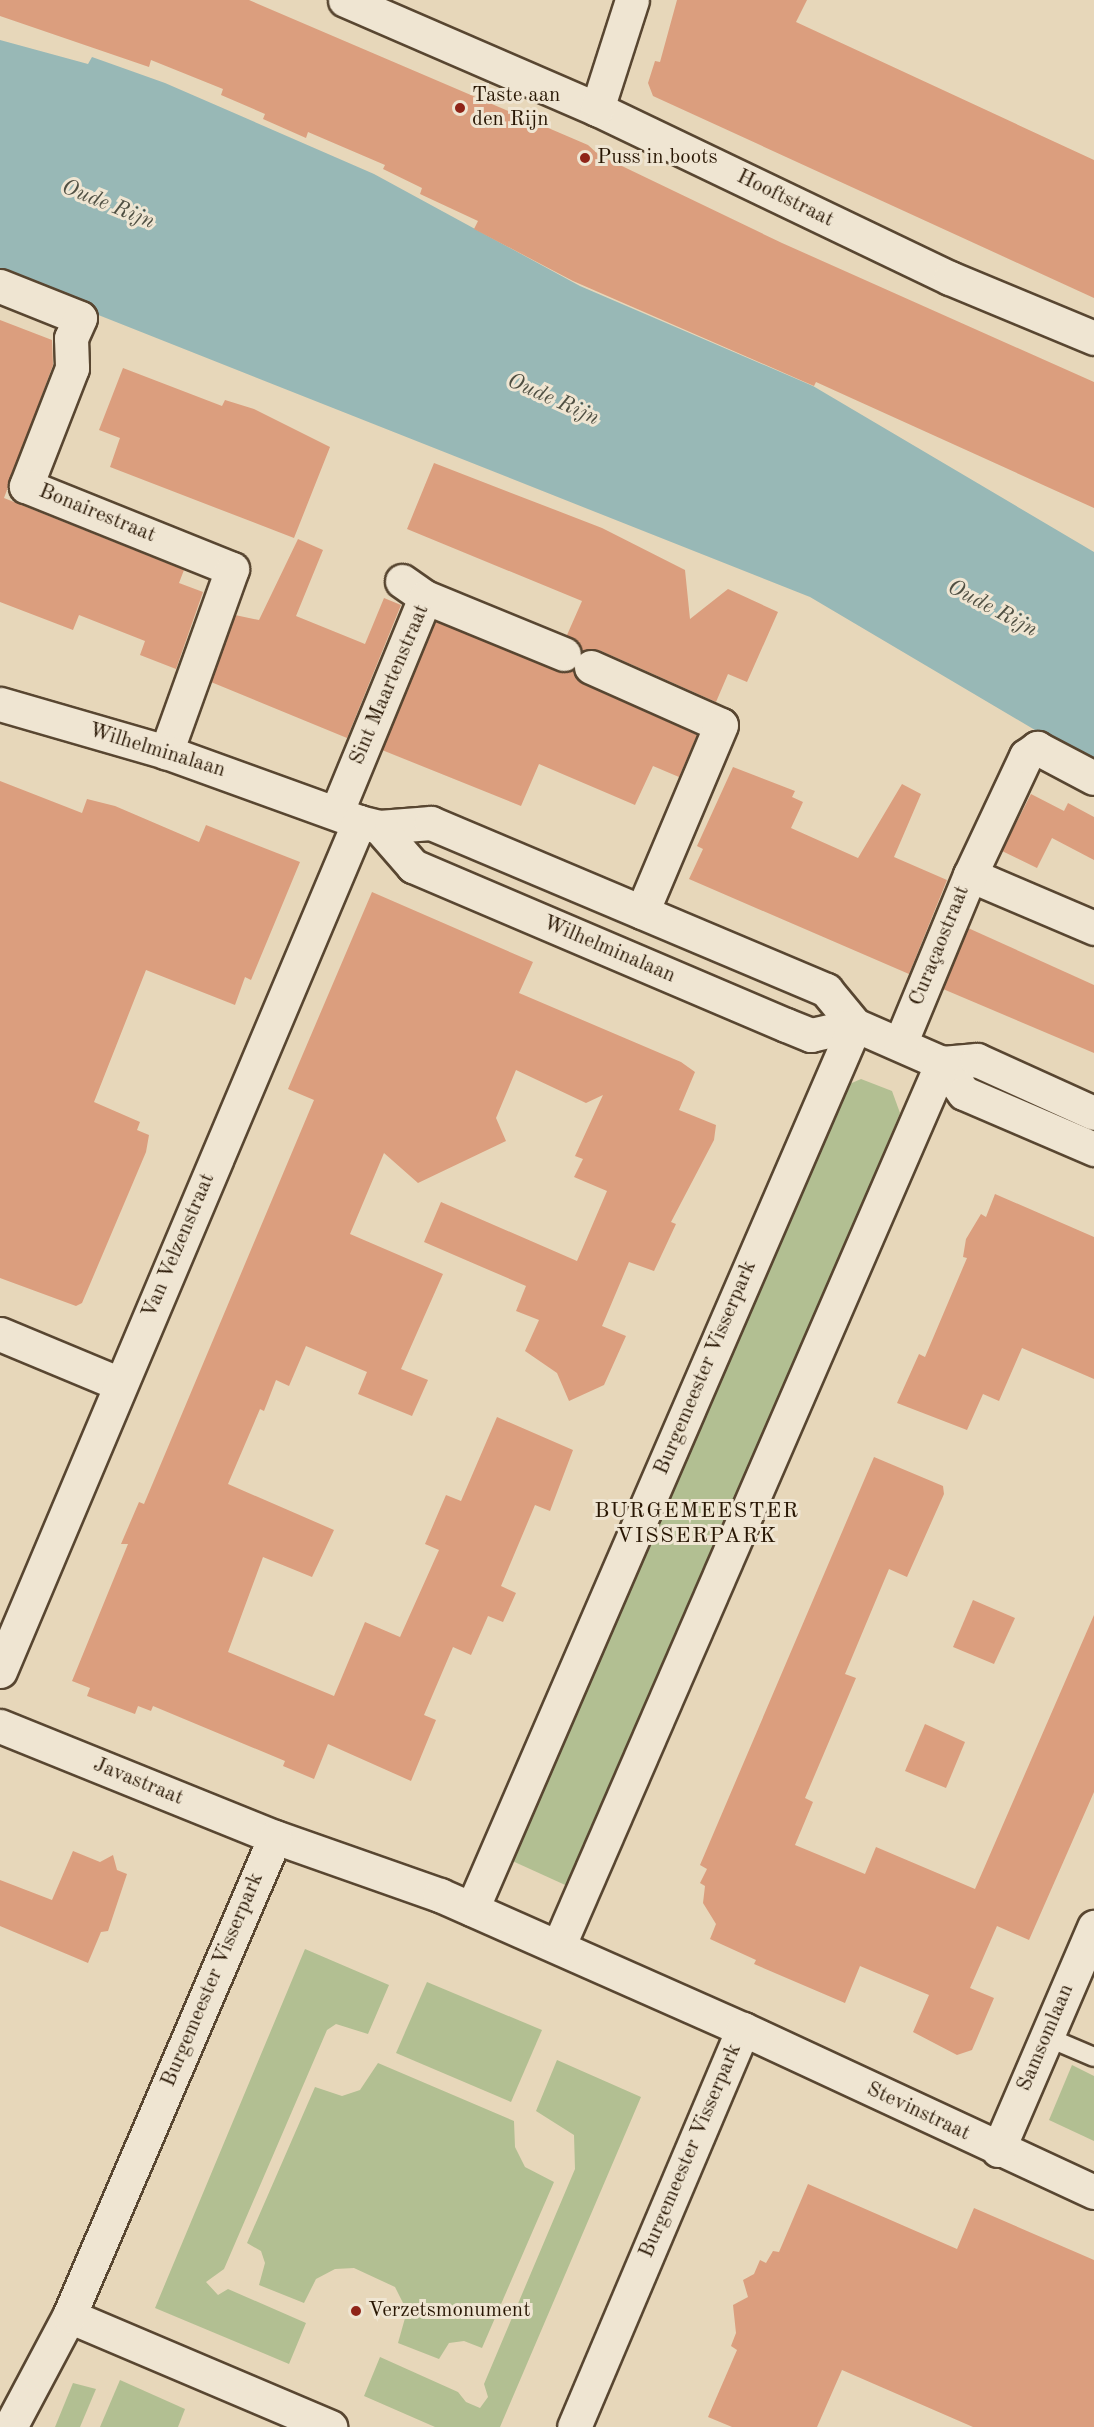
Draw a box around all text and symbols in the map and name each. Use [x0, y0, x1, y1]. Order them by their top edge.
place label: Taste aan den Rijn [472, 83, 560, 133]
marker: Taste aan den Rijn [453, 101, 467, 115]
place label: Puss in boots [597, 145, 718, 171]
marker: Puss in boots [578, 151, 592, 165]
street label: Hooftstraat [732, 165, 838, 233]
water label: Oude Rijn [58, 174, 158, 236]
water label: Oude Rijn [503, 368, 603, 432]
street label: Bonairestraat [35, 479, 159, 549]
water label: Oude Rijn [943, 574, 1041, 644]
street label: Sint Maartenstraat [345, 601, 435, 769]
street label: Wilhelminalaan [86, 718, 228, 784]
street label: Curaçaostraat [904, 882, 976, 1010]
street label: Wilhelminalaan [539, 911, 679, 989]
street label: Van Velzenstraat [137, 1170, 221, 1322]
street label: Burgemeester Visserpark [649, 1257, 763, 1479]
district label: BURGEMEESTER VISSERPARK [594, 1498, 800, 1550]
street label: Javastraat [89, 1753, 187, 1811]
street label: Burgemeester Visserpark [156, 1869, 270, 2091]
street label: Samsomlaan [1012, 1981, 1080, 2095]
street label: Burgemeester Visserpark [634, 2040, 748, 2262]
street label: Stevinstraat [862, 2077, 974, 2147]
place label: Verzetsmonument [368, 2298, 530, 2324]
marker: Verzetsmonument [349, 2304, 363, 2318]

